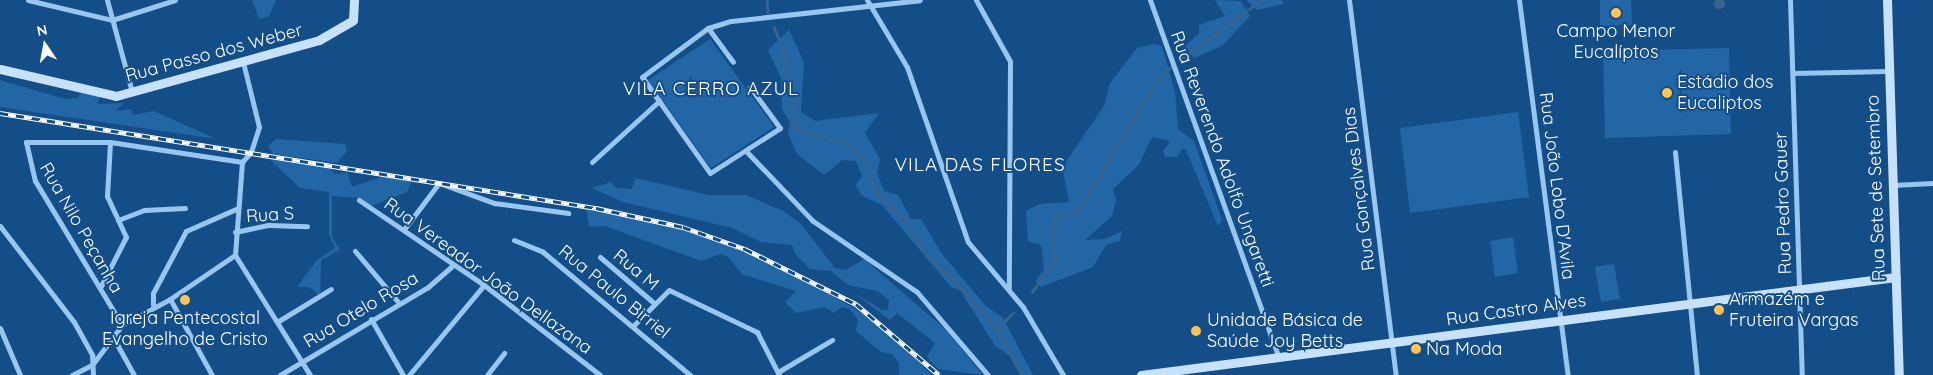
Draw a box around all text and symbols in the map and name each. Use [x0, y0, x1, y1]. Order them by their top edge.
marker: Campo Menor Eucalíptos [1610, 7, 1622, 19]
street label: Rua Passo dos Weber [123, 19, 305, 87]
north arrow [20, 20, 70, 70]
text: N [35, 20, 49, 40]
place label: Campo Menor Eucalíptos [1556, 21, 1676, 64]
street label: Rua Reverendo Adolfo Ungaretti [1166, 28, 1278, 290]
place label: Estádio dos Eucaliptos [1677, 72, 1773, 115]
district label: VILA CERRO AZUL [621, 78, 801, 100]
marker: Estádio dos Eucaliptos [1661, 87, 1673, 99]
street label: Rua João Lobo D'Avila [1535, 91, 1579, 281]
street label: Rua Sete de Setembro [1862, 94, 1890, 282]
street label: Rua Gonçalves Dias [1338, 106, 1380, 272]
street label: Rua Pedro Gauer [1770, 131, 1796, 275]
district label: VILA DAS FLORES [893, 154, 1067, 176]
street label: Rua Nilo Peçanha [35, 159, 127, 297]
street label: Rua Vereador João Dellazana [380, 193, 596, 359]
street label: Rua S [245, 203, 295, 227]
street label: Rua Paulo Birriel [554, 241, 674, 343]
street label: Rua M [609, 245, 663, 295]
street label: Rua Otelo Rosa [300, 267, 422, 353]
place label: Armazém e Fruteira Vargas [1729, 289, 1859, 332]
street label: Rua Castro Alves [1445, 290, 1587, 330]
marker: Igreja Pentecostal Evangelho de Cristo [179, 294, 191, 306]
marker: Armazém e Fruteira Vargas [1713, 304, 1725, 316]
place label: Igreja Pentecostal Evangelho de Cristo [102, 308, 268, 350]
place label: Unidade Básica de Saúde Joy Betts [1207, 310, 1363, 352]
marker: Unidade Básica de Saúde Joy Betts [1189, 324, 1203, 338]
place label: Na Moda [1426, 338, 1502, 360]
marker: Na Moda [1410, 343, 1422, 355]

